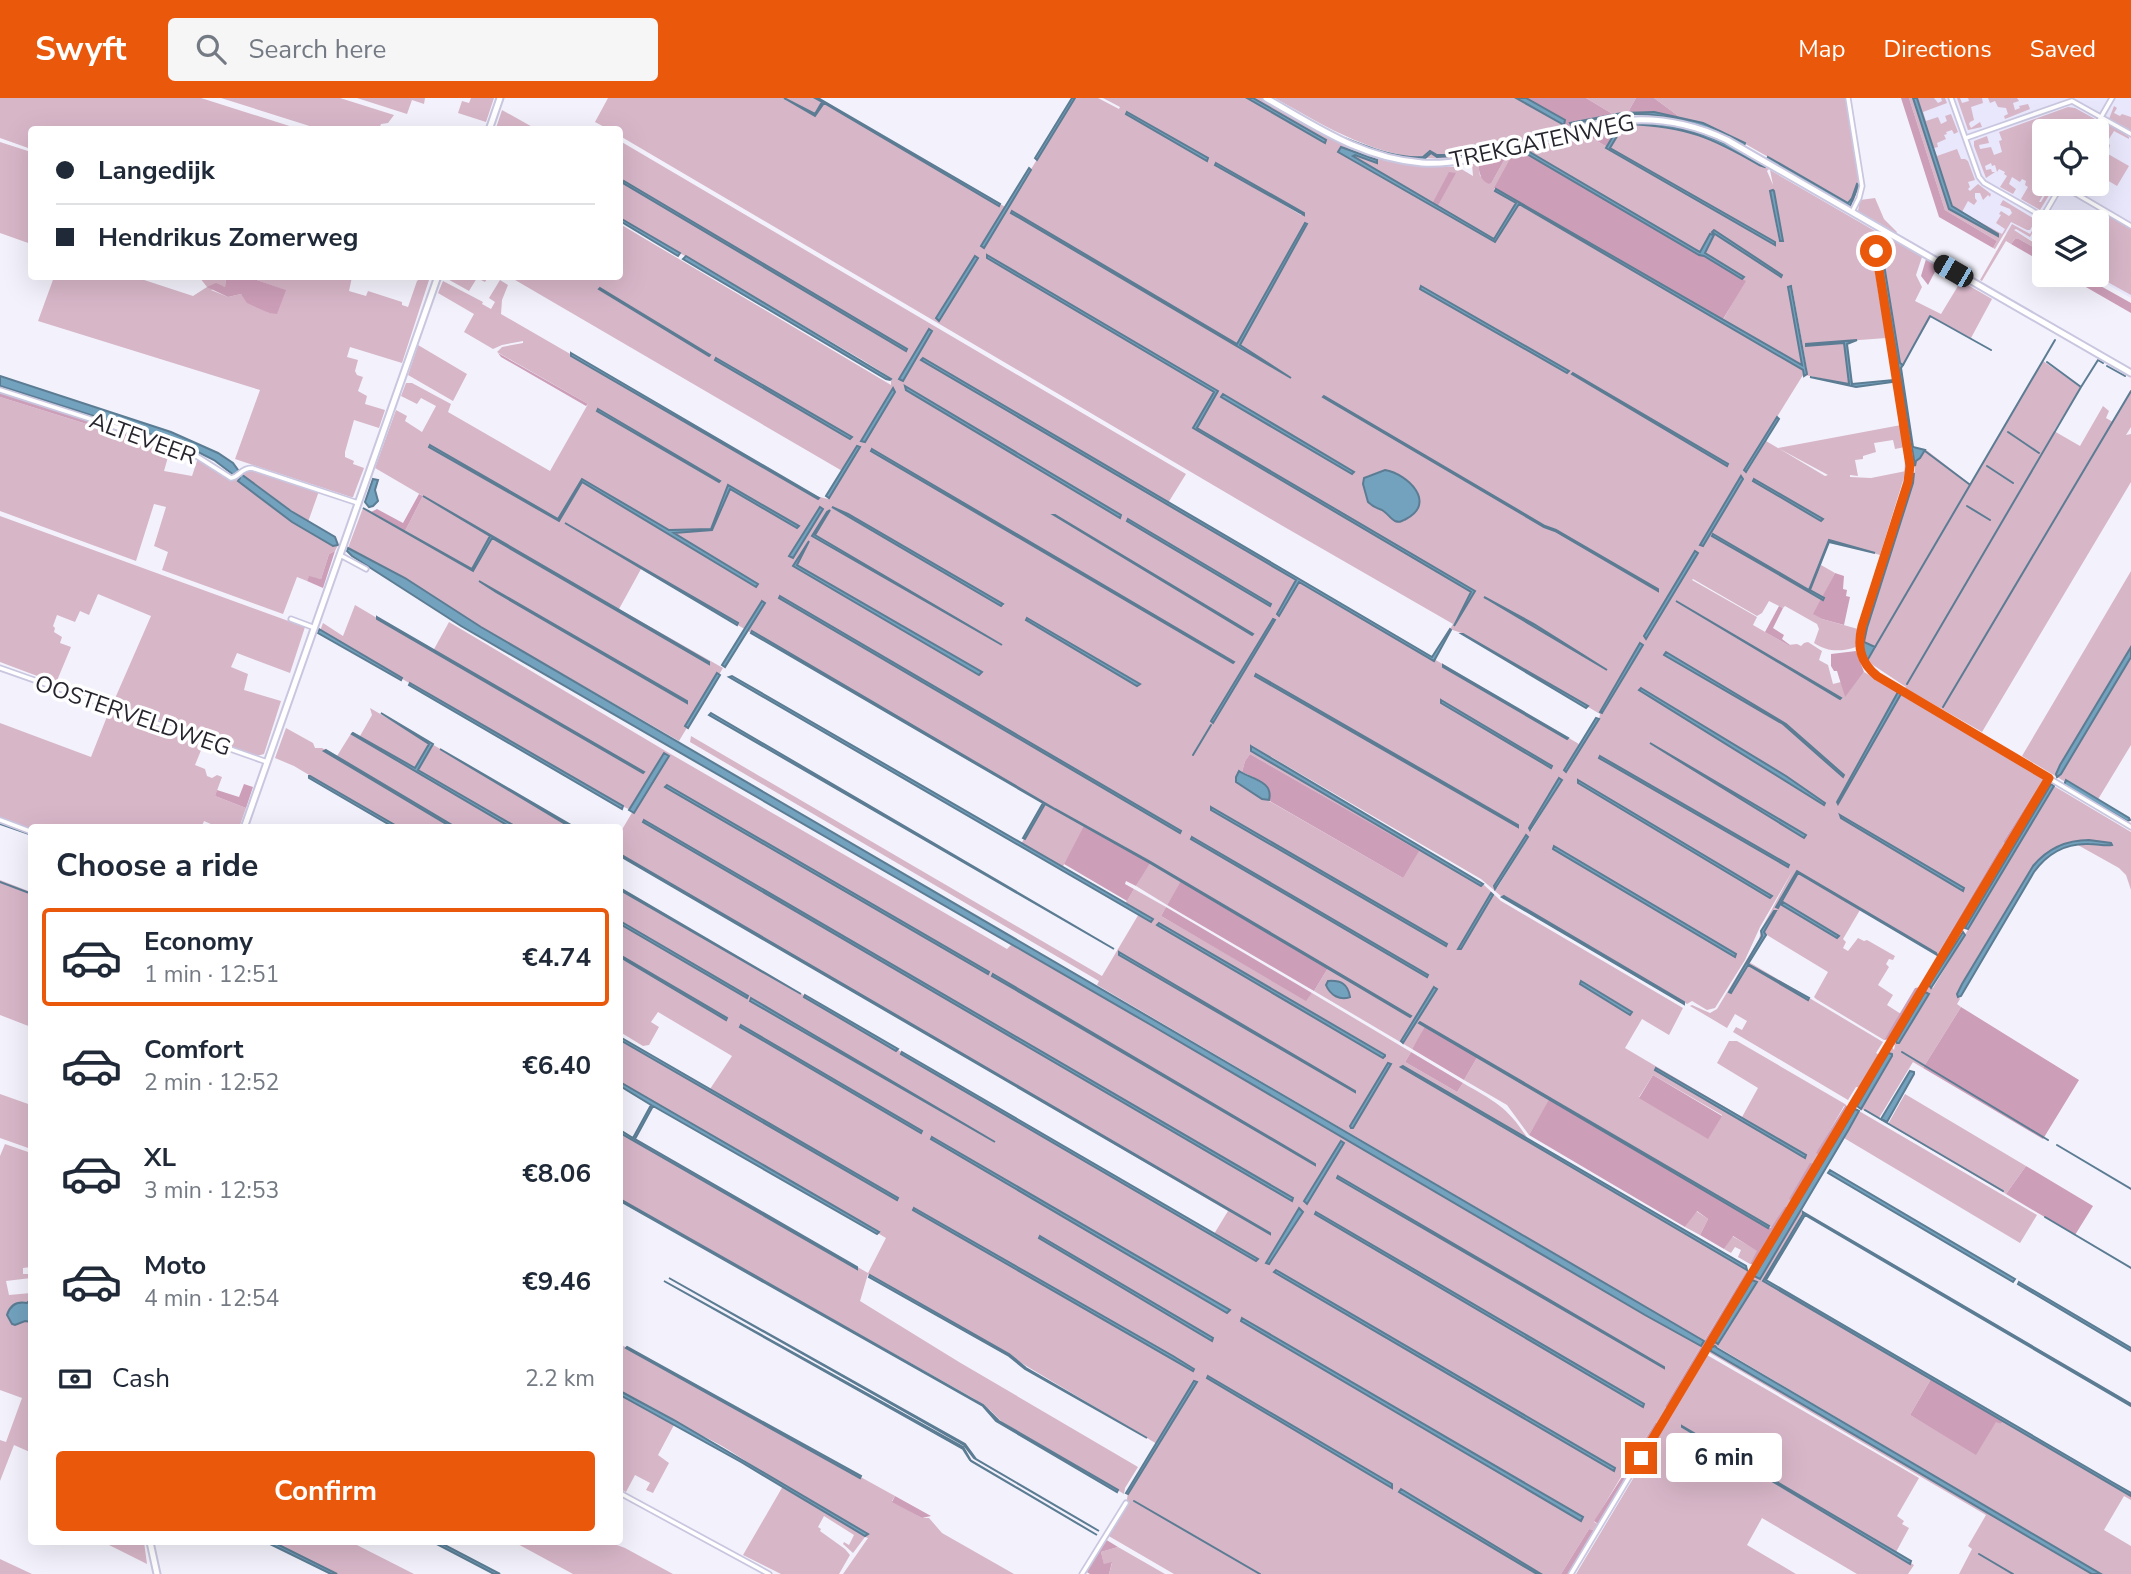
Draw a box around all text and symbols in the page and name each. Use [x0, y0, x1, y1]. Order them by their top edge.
search box [168, 18, 658, 81]
text: Swyft [35, 27, 126, 72]
icon: search [192, 30, 230, 68]
text: Search here [248, 32, 386, 67]
text: Map [1798, 33, 1845, 65]
text: Directions [1883, 33, 1992, 65]
text: Saved [2030, 33, 2096, 65]
street label: TREKGATENWEG [1447, 107, 1637, 176]
map controls [2032, 119, 2109, 287]
button: locate [2032, 119, 2109, 196]
text: Langedijk [98, 153, 215, 188]
button: layers [2032, 210, 2109, 287]
text: Hendrikus Zomerweg [98, 220, 358, 255]
route start [1860, 235, 1892, 267]
car [1930, 251, 1977, 291]
street label: ALTEVEER [85, 405, 201, 472]
street label: OOSTERVELDWEG [31, 667, 235, 764]
text: Choose a ride [56, 844, 258, 887]
text: Economy [144, 924, 253, 959]
icon: car [60, 926, 123, 989]
text: €4.74 [522, 940, 591, 975]
text: 1 min · 12:51 [144, 959, 279, 990]
text: Comfort [144, 1032, 244, 1067]
icon: car [60, 1034, 123, 1097]
text: €6.40 [522, 1048, 591, 1083]
text: 2 min · 12:52 [144, 1067, 279, 1098]
text: XL [144, 1140, 176, 1175]
icon: car [60, 1142, 123, 1205]
text: €8.06 [522, 1156, 591, 1191]
text: 3 min · 12:53 [144, 1175, 279, 1206]
text: Moto [144, 1248, 206, 1283]
icon: car [60, 1250, 123, 1313]
text: €9.46 [522, 1264, 591, 1299]
text: 4 min · 12:54 [144, 1283, 279, 1314]
icon: cash [56, 1360, 94, 1398]
text: Cash [112, 1361, 170, 1396]
text: 2.2 km [525, 1363, 595, 1394]
callout: 6 min [1666, 1434, 1781, 1482]
route end [1625, 1442, 1657, 1474]
text: 6 min [1694, 1442, 1754, 1473]
button: Confirm [56, 1451, 595, 1531]

